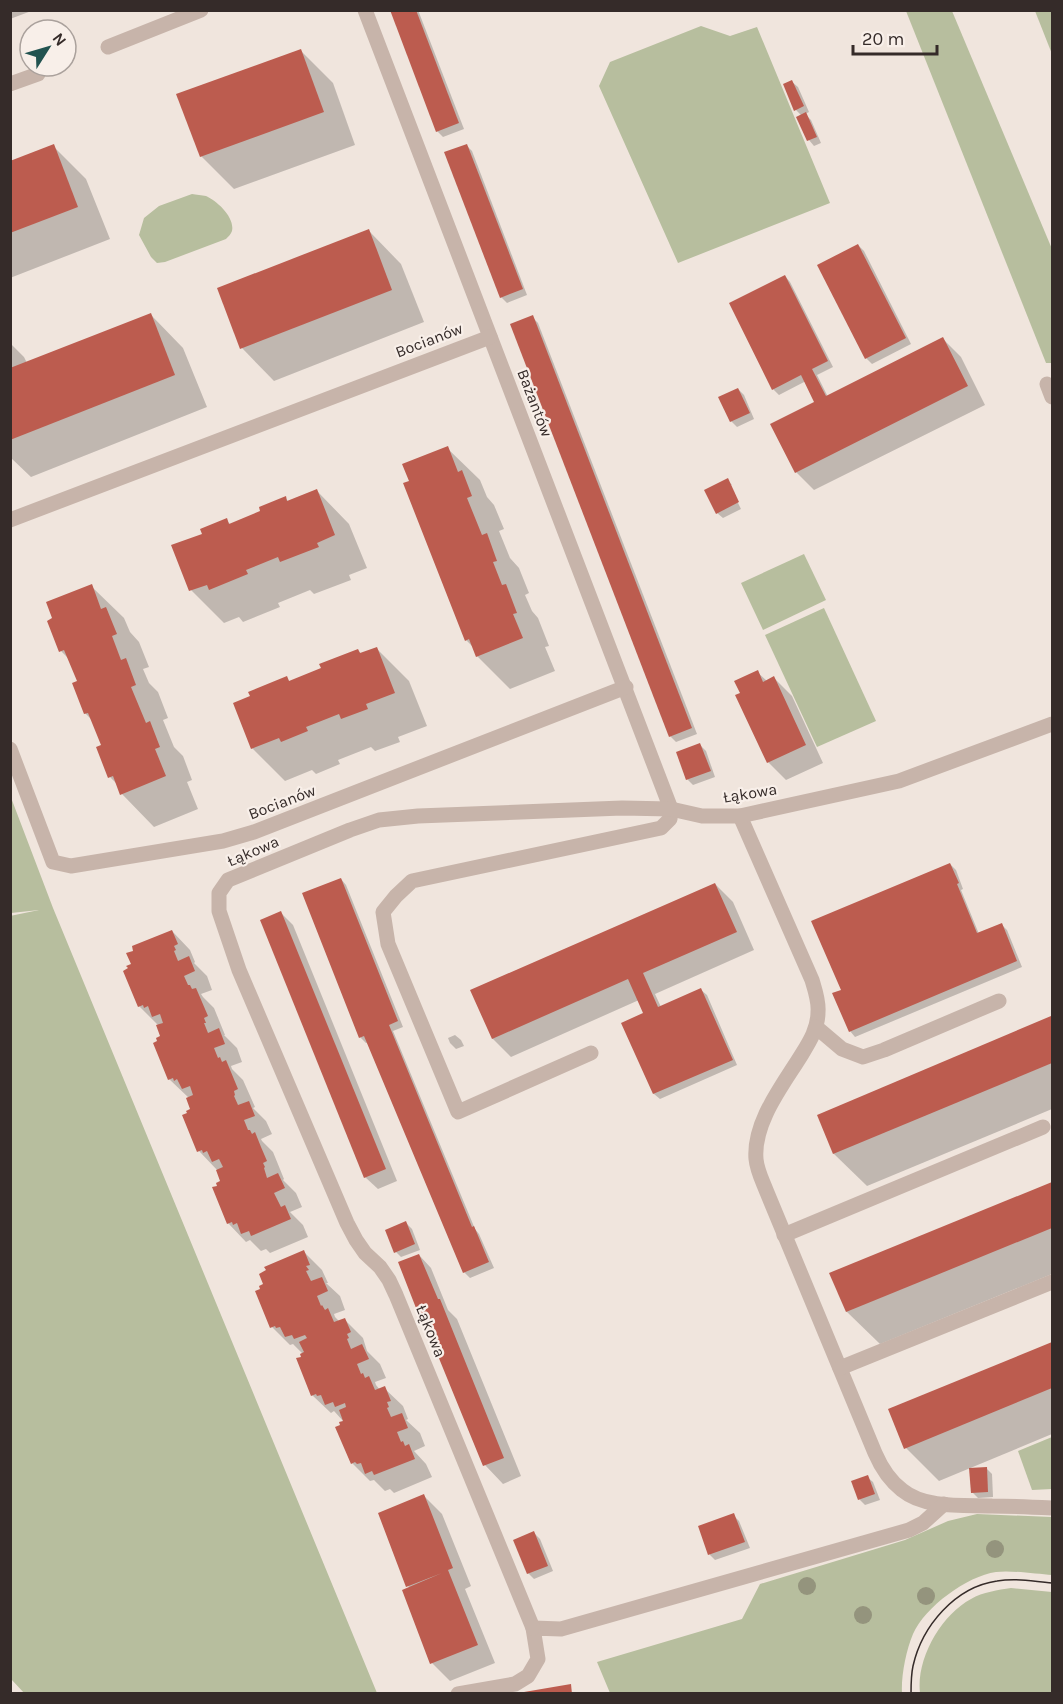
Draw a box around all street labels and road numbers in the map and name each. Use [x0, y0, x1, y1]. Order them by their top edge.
street label: Bocianów [393, 318, 466, 362]
street label: Bażantów [513, 366, 557, 440]
street label: Łąkowa [722, 779, 778, 807]
street label: Bocianów [246, 780, 319, 824]
street label: Łąkowa [224, 832, 282, 870]
street label: Łąkowa [412, 1302, 450, 1360]

